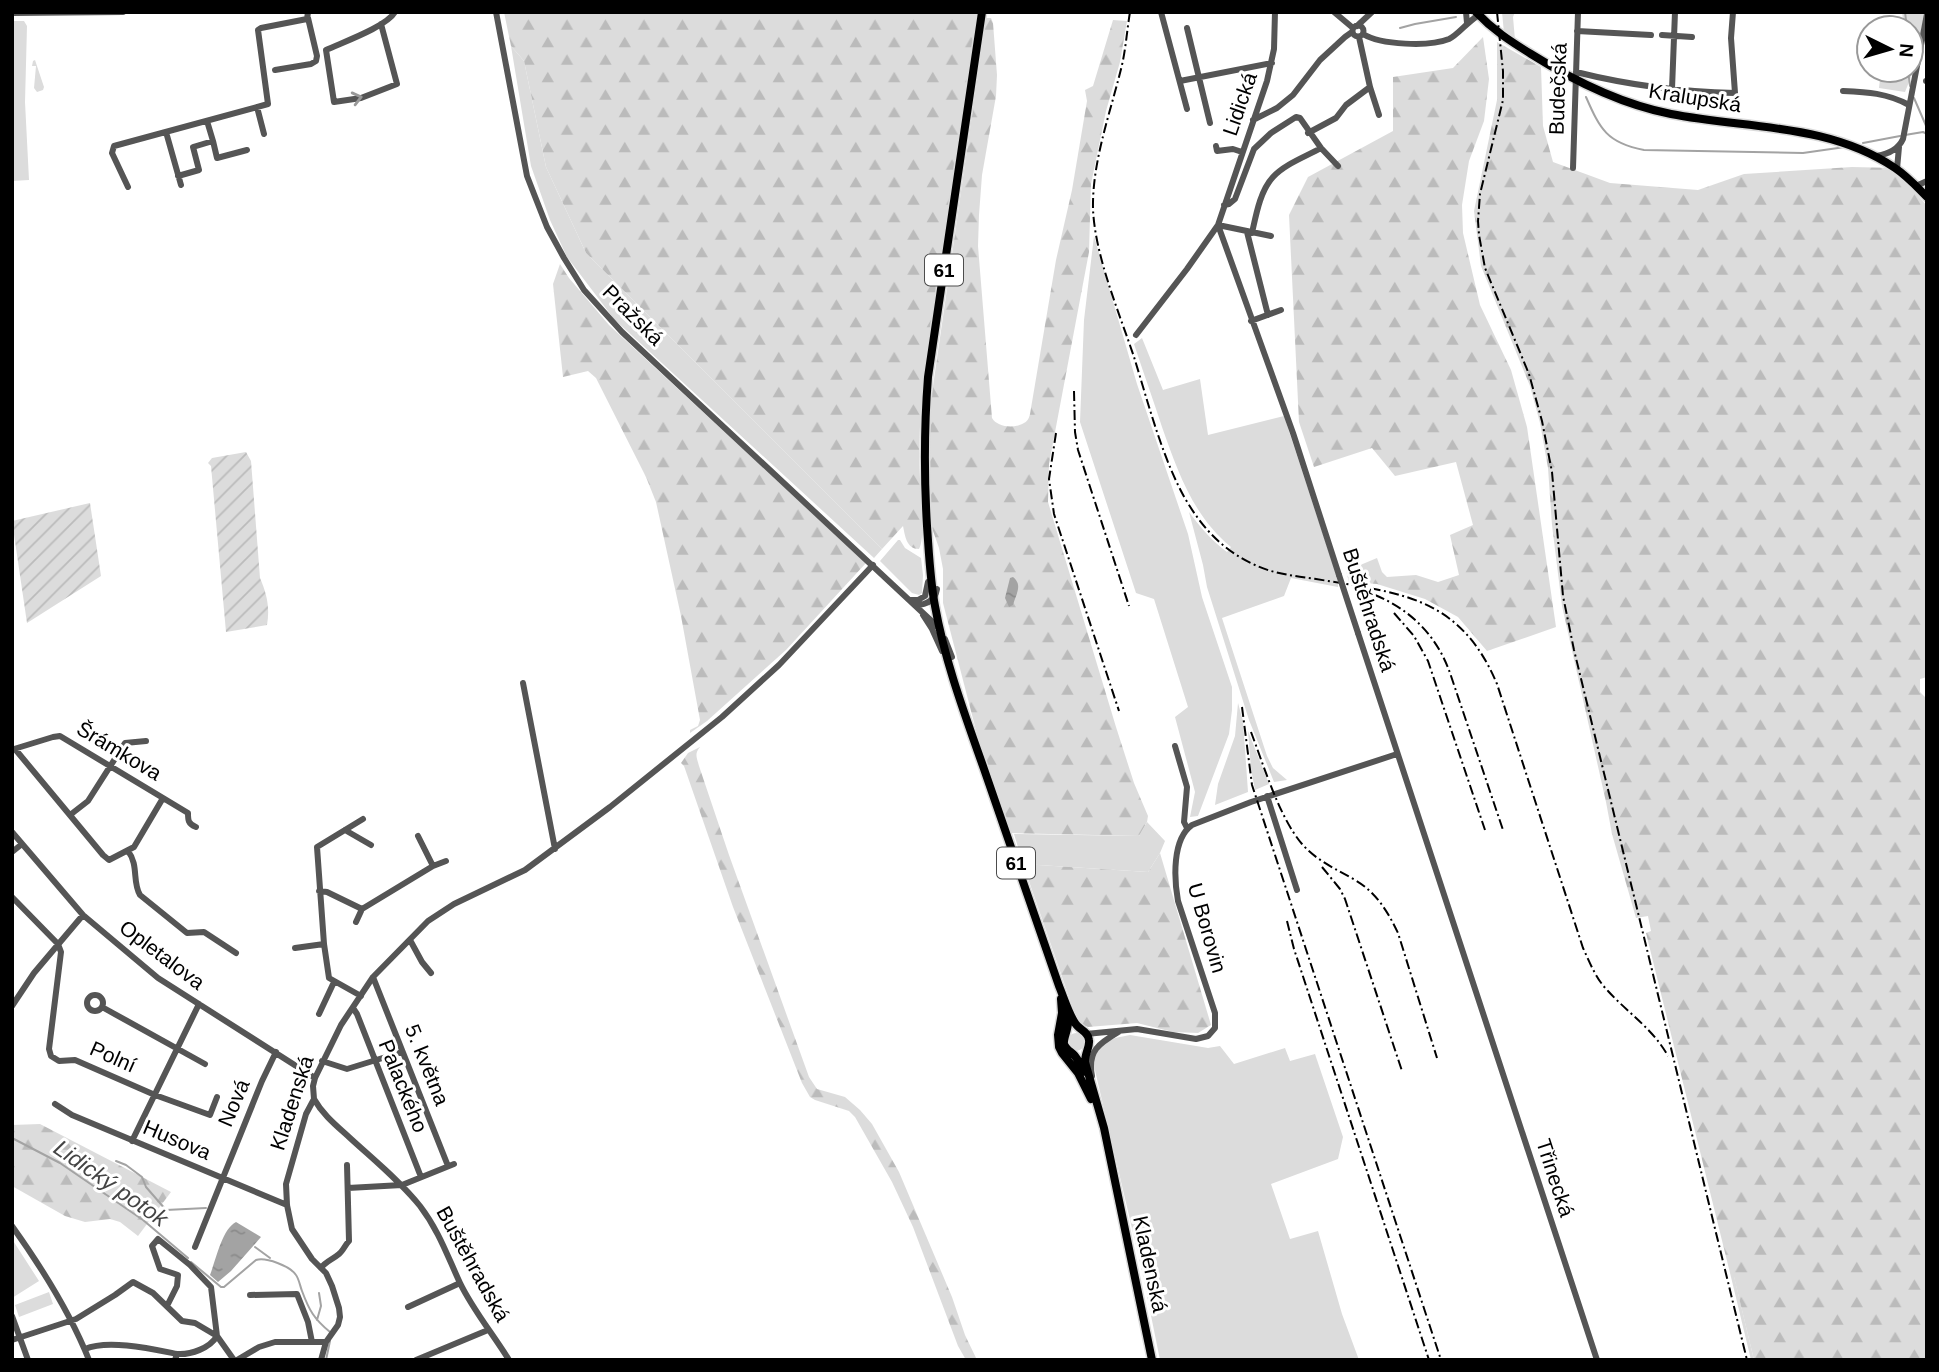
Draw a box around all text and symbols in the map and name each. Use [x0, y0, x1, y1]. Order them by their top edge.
north arrow [1855, 14, 1925, 84]
street label: Budečská [1544, 42, 1571, 135]
text: N [1895, 43, 1917, 58]
street label: Lidická [1218, 69, 1261, 138]
street label: Kralupská [1647, 79, 1743, 116]
one-way arrow [351, 91, 363, 106]
road number: 61 [925, 254, 963, 286]
street label: Pražská [598, 280, 669, 350]
street label: Buštěhradská [1339, 545, 1400, 675]
street label: Šrámkova [73, 716, 166, 785]
road number: 61 [997, 848, 1035, 878]
street label: U Borovin [1184, 880, 1231, 975]
street label: Opletalova [115, 915, 210, 994]
street label: 5. května [401, 1021, 454, 1109]
street label: Polní [87, 1036, 140, 1077]
street label: Palackého [374, 1036, 432, 1136]
street label: Kladenská [265, 1052, 318, 1153]
street label: Nová [213, 1075, 254, 1130]
street label: Husova [140, 1115, 215, 1164]
water label: Lidický potok [49, 1134, 174, 1233]
street label: Třinecká [1532, 1136, 1579, 1220]
street label: Buštěhradská [432, 1202, 515, 1326]
street label: Kladenská [1129, 1214, 1172, 1315]

